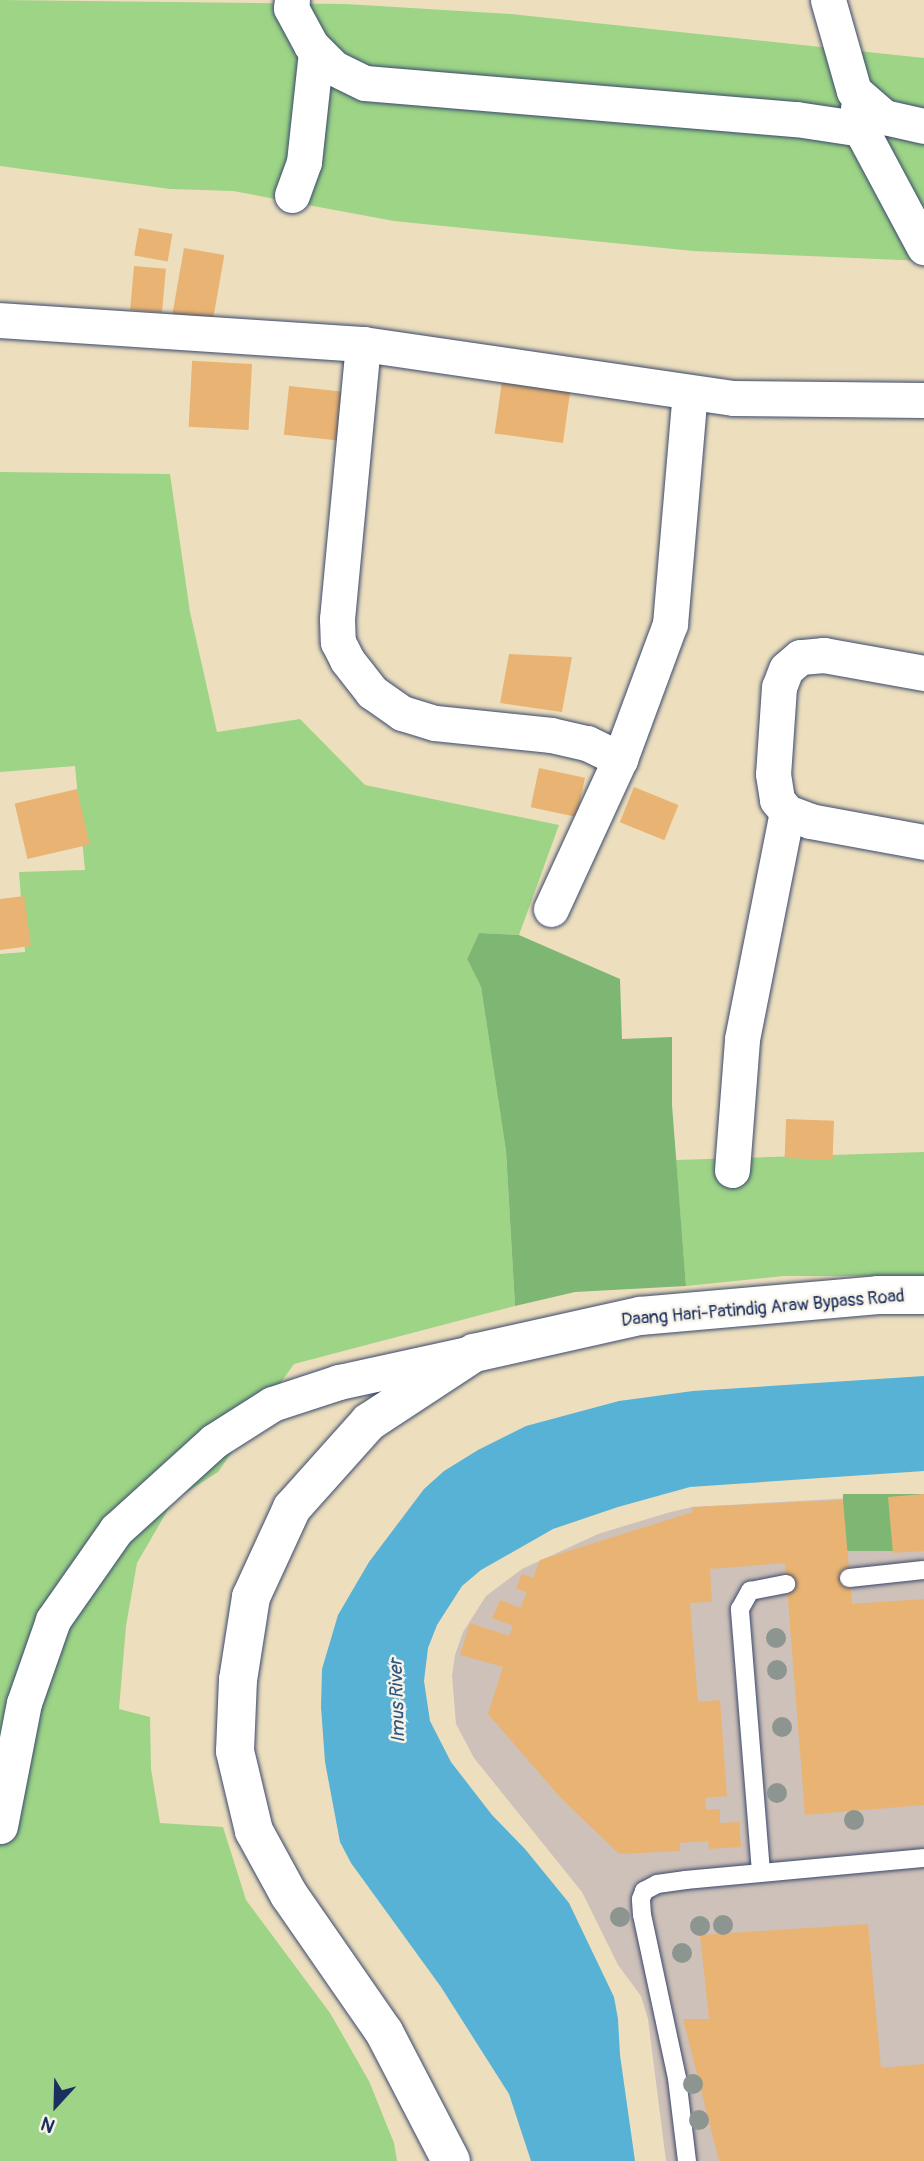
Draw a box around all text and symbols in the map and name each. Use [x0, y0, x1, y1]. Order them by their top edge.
street label: Daang Hari-Patindig Araw Bypass Road [620, 1286, 906, 1332]
water label: Imus River [385, 1659, 411, 1743]
north arrow [21, 2070, 91, 2140]
text: N [38, 2111, 59, 2138]

